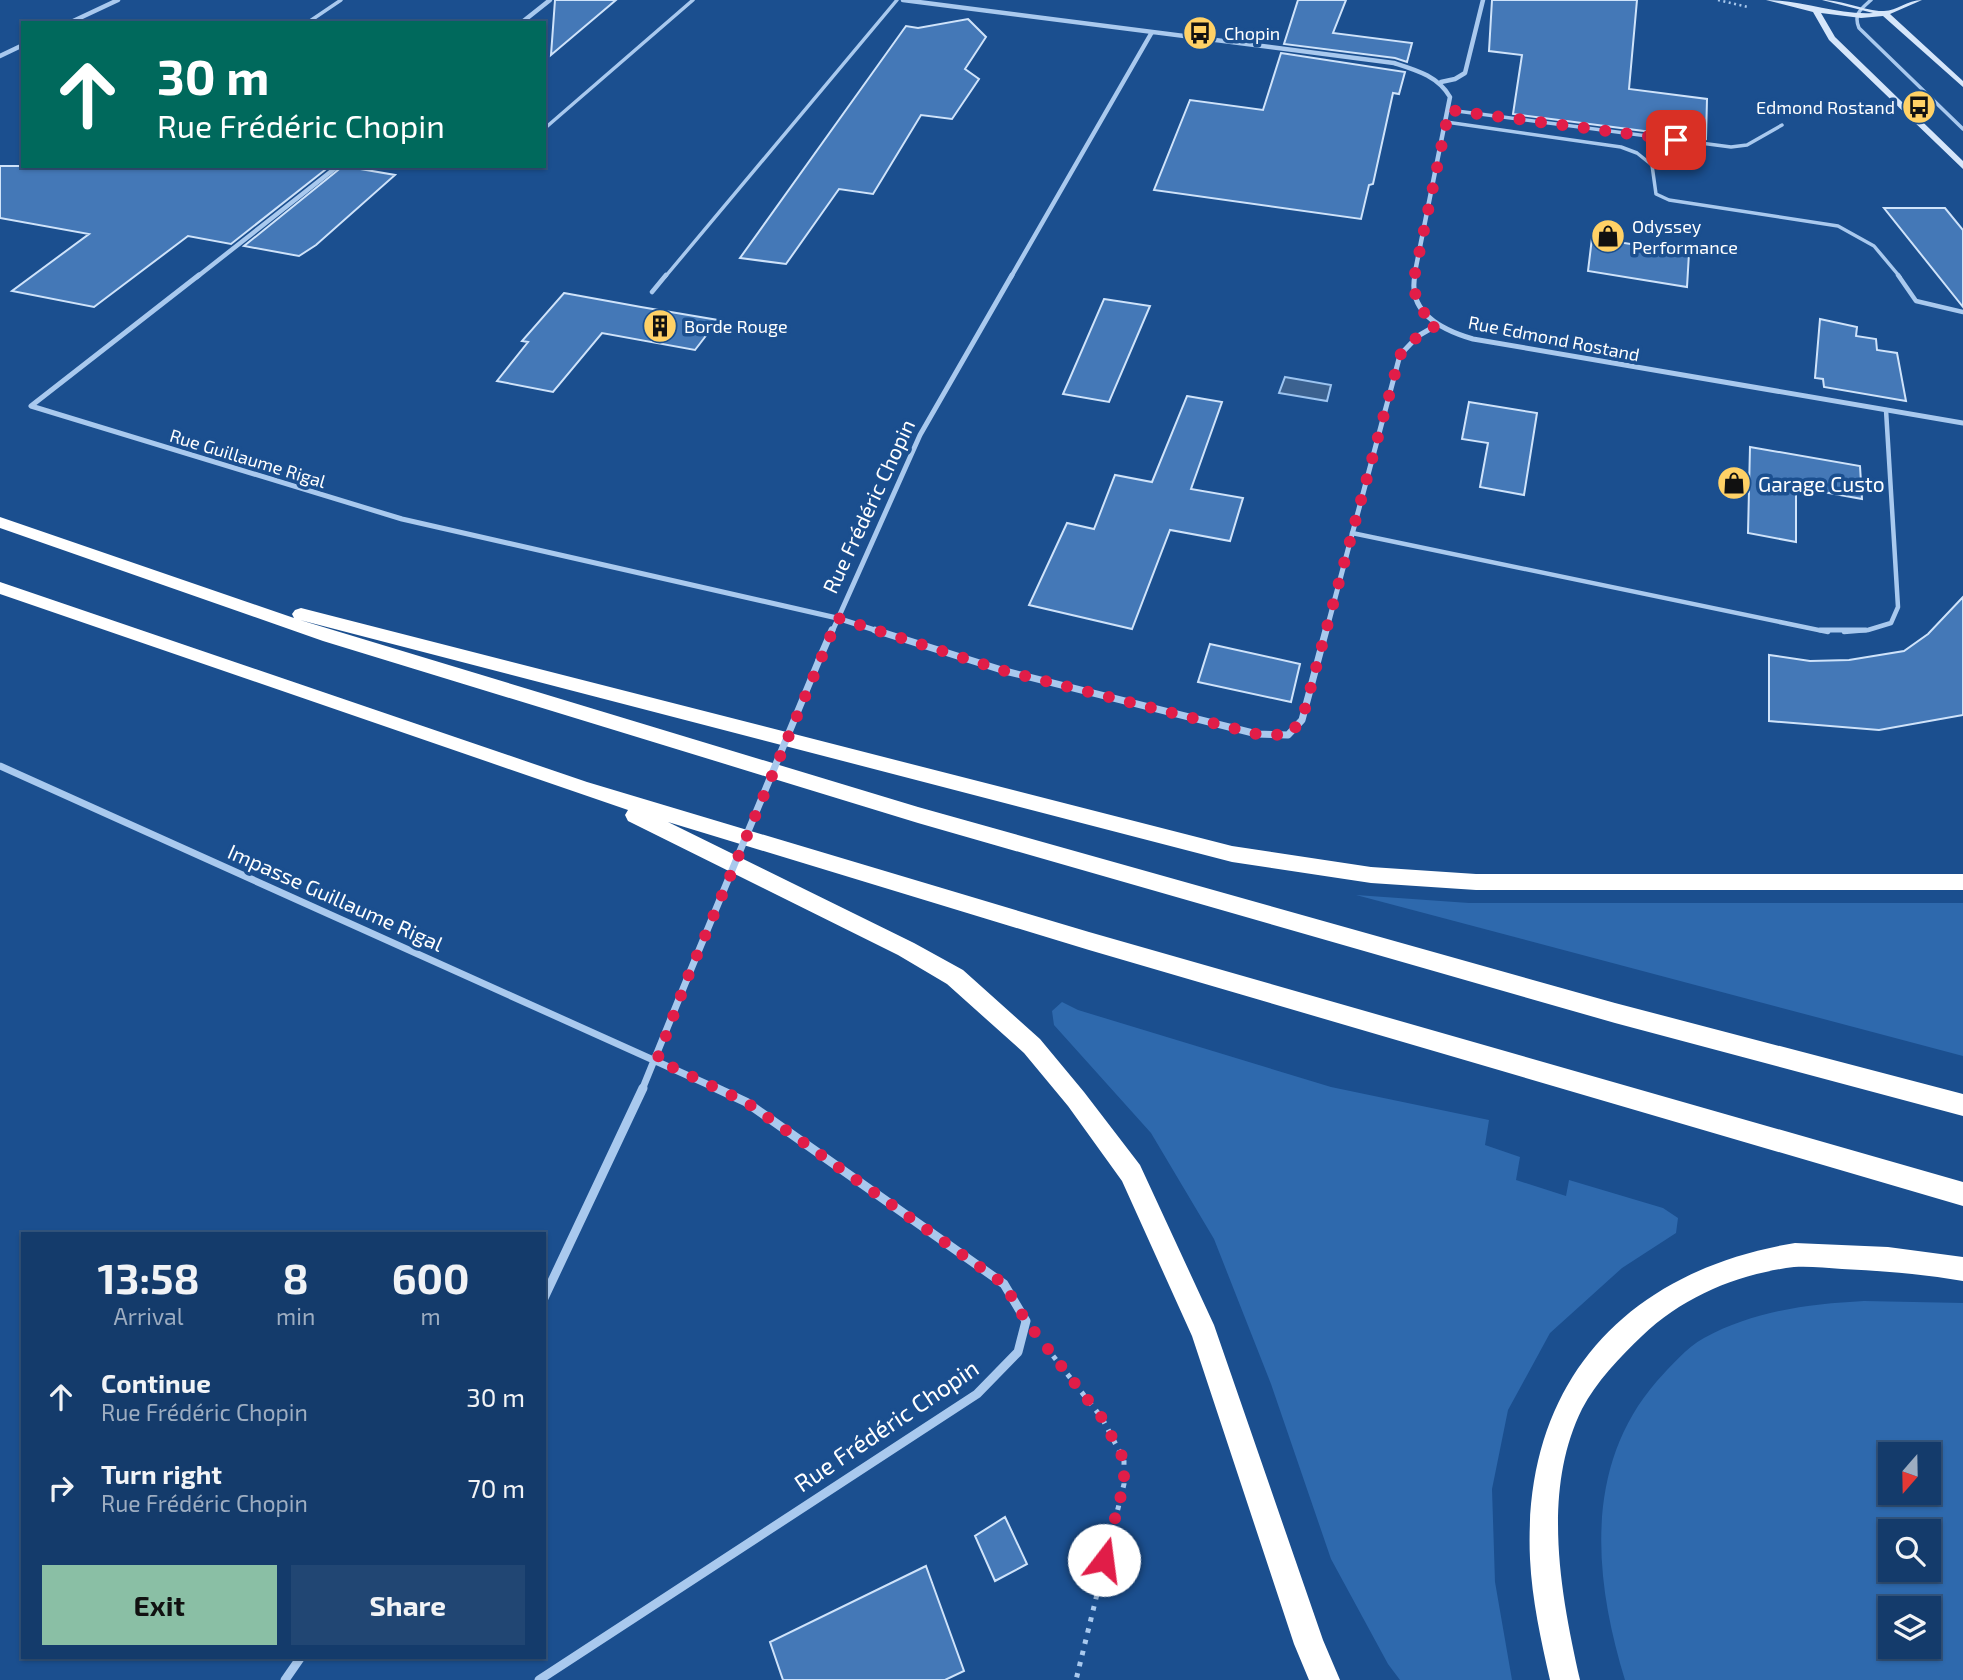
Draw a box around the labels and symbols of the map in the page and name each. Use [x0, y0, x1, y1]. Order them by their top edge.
bus stop icon: Chopin [1181, 14, 1219, 52]
place label: Chopin [1224, 22, 1280, 44]
bus stop icon: Edmond Rostand [1900, 88, 1938, 126]
place label: Edmond Rostand [1756, 96, 1895, 118]
pin [1646, 110, 1706, 170]
place label: Odyssey Performance [1632, 215, 1738, 258]
shop icon: Odyssey Performance [1589, 217, 1627, 255]
building icon: Borde Rouge [641, 307, 679, 345]
street label: Rue Edmond Rostand [1466, 311, 1642, 365]
place label: Borde Rouge [684, 315, 788, 337]
street label: Rue Frédéric Chopin [817, 415, 919, 597]
street label: Rue Guillaume Rigal [167, 424, 329, 492]
shop icon: Garage Custo [1715, 464, 1753, 502]
place label: Garage Custo [1758, 471, 1885, 496]
street label: Impasse Guillaume Rigal [224, 838, 448, 956]
street label: Rue Frédéric Chopin [788, 1353, 984, 1497]
north arrow [1878, 1442, 1941, 1505]
position arrow [1067, 1523, 1141, 1597]

